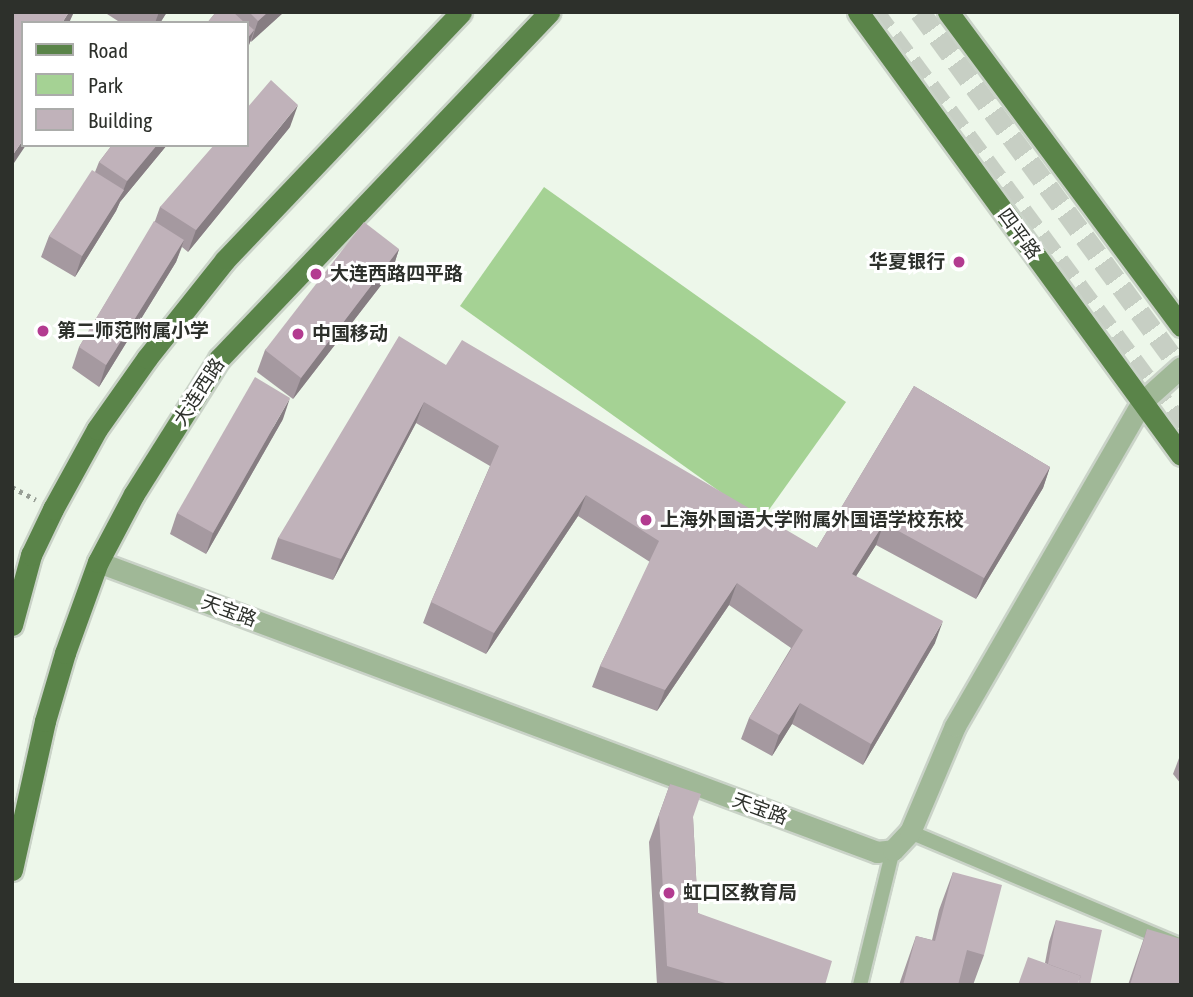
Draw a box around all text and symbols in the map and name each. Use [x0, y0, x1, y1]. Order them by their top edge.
legend [21, 21, 248, 147]
text: Road [88, 38, 128, 62]
text: Park [88, 73, 123, 97]
text: Building [88, 108, 152, 132]
street label: 四平路 [993, 204, 1045, 264]
place label: 华夏银行 [869, 251, 945, 273]
marker: 华夏银行 [951, 254, 967, 270]
place label: 大连西路四平路 [330, 263, 463, 285]
marker: 大连西路四平路 [308, 266, 324, 282]
place label: 第二师范附属小学 [57, 320, 209, 342]
marker: 第二师范附属小学 [35, 323, 51, 339]
place label: 中国移动 [312, 323, 388, 345]
marker: 中国移动 [290, 326, 306, 342]
street label: 大连西路 [169, 354, 229, 430]
place label: 上海外国语大学附属外国语学校东校 [660, 509, 964, 531]
marker: 上海外国语大学附属外国语学校东校 [638, 512, 654, 528]
street label: 天宝路 [198, 591, 260, 631]
street label: 天宝路 [729, 789, 791, 829]
place label: 虹口区教育局 [683, 882, 797, 904]
marker: 虹口区教育局 [661, 885, 677, 901]

